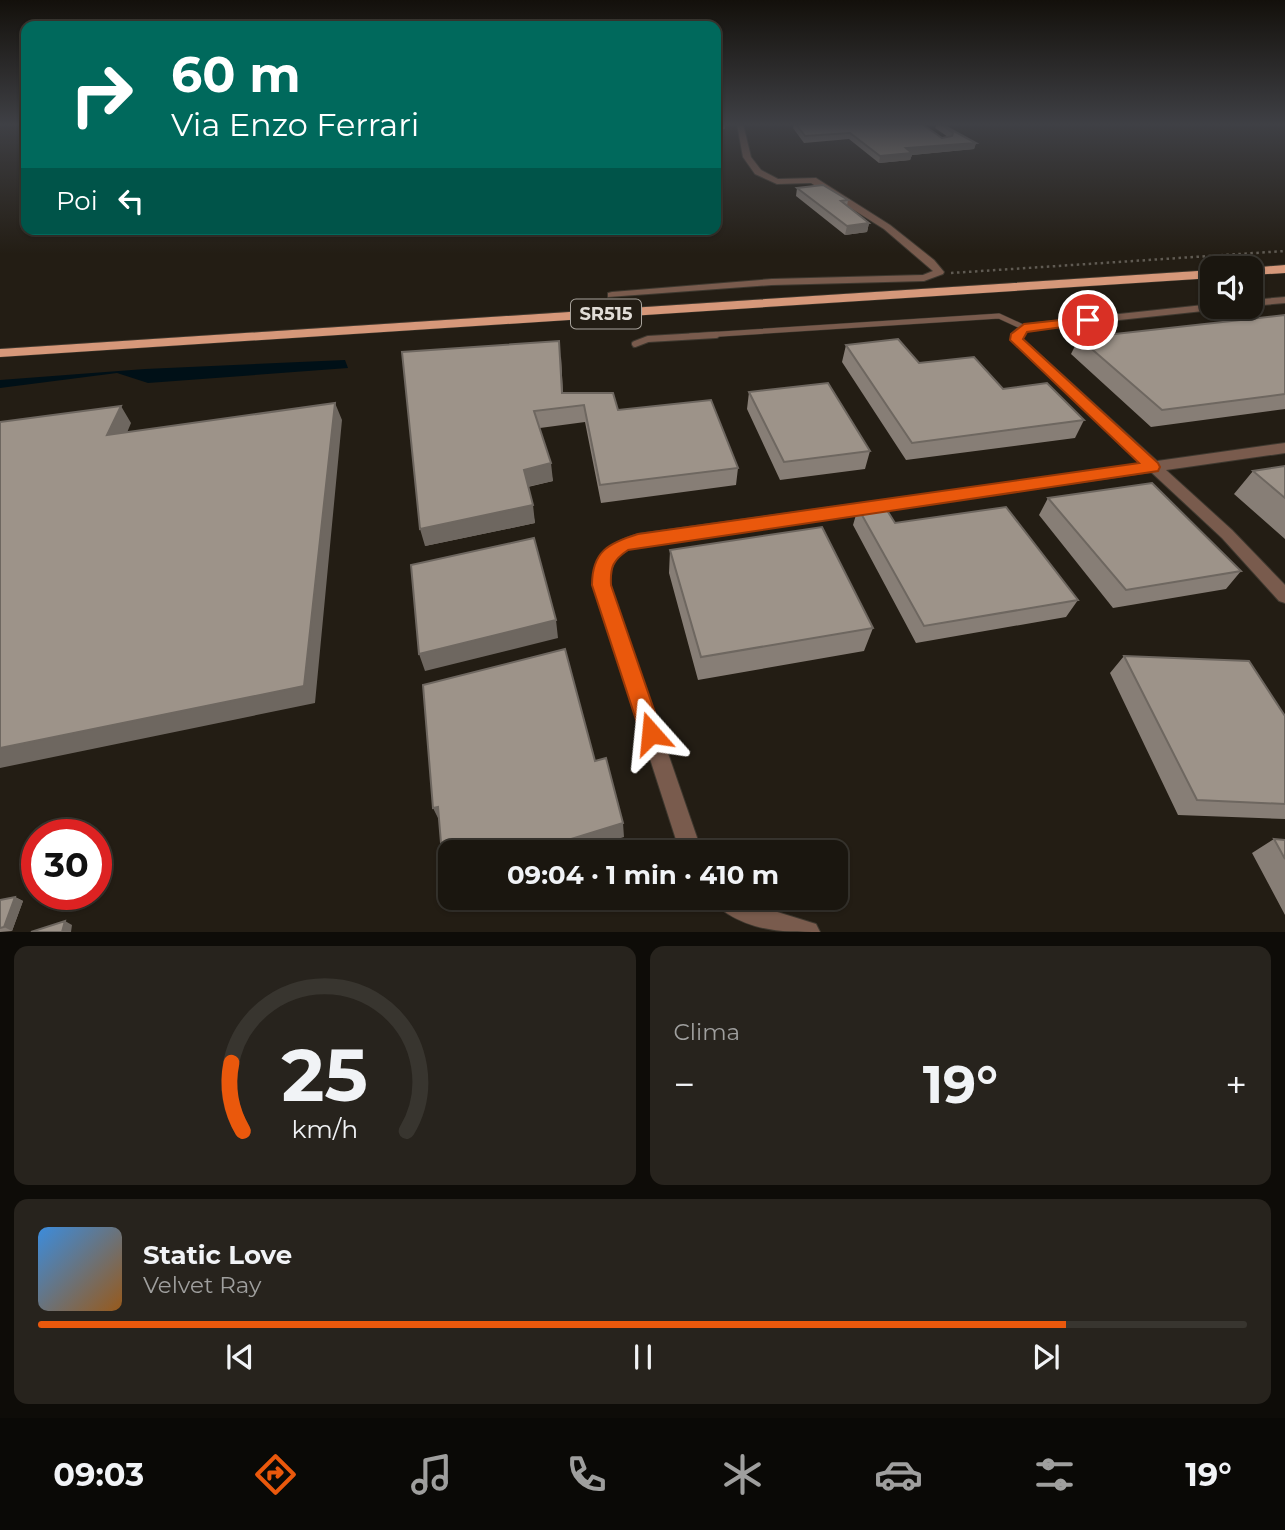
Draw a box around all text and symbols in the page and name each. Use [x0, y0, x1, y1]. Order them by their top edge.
text: 60 m [171, 45, 301, 104]
icon: right [56, 49, 147, 140]
text: Via Enzo Ferrari [171, 105, 419, 144]
icon: left [112, 182, 150, 220]
text: Poi [56, 185, 98, 217]
map controls [1200, 256, 1263, 319]
button: sound [1200, 256, 1263, 319]
pin [1058, 290, 1118, 350]
road number: SR515 [571, 300, 641, 328]
icon: arrive [1069, 301, 1107, 339]
position arrow [614, 696, 688, 770]
speed limit sign: 30 [21, 819, 112, 910]
text: 09:04 · 1 min · 410 m [507, 859, 779, 891]
text: Clima [674, 1018, 740, 1046]
text: 25 [282, 1032, 368, 1120]
text: 19° [923, 1053, 998, 1116]
text: − [674, 1061, 695, 1108]
text: + [1225, 1061, 1247, 1108]
text: km/h [291, 1114, 358, 1144]
text: Static Love [143, 1239, 292, 1271]
text: Velvet Ray [143, 1271, 261, 1299]
icon: previous [221, 1338, 259, 1376]
icon: pause [624, 1338, 662, 1376]
icon: next [1027, 1338, 1065, 1376]
icon: directions [251, 1450, 300, 1499]
icon: music [407, 1450, 456, 1499]
icon: phone [562, 1450, 611, 1499]
icon: climate [718, 1450, 767, 1499]
icon: car [874, 1450, 923, 1499]
icon: filters [1030, 1450, 1079, 1499]
text: 09:03 [53, 1455, 144, 1494]
text: 19° [1185, 1455, 1232, 1494]

